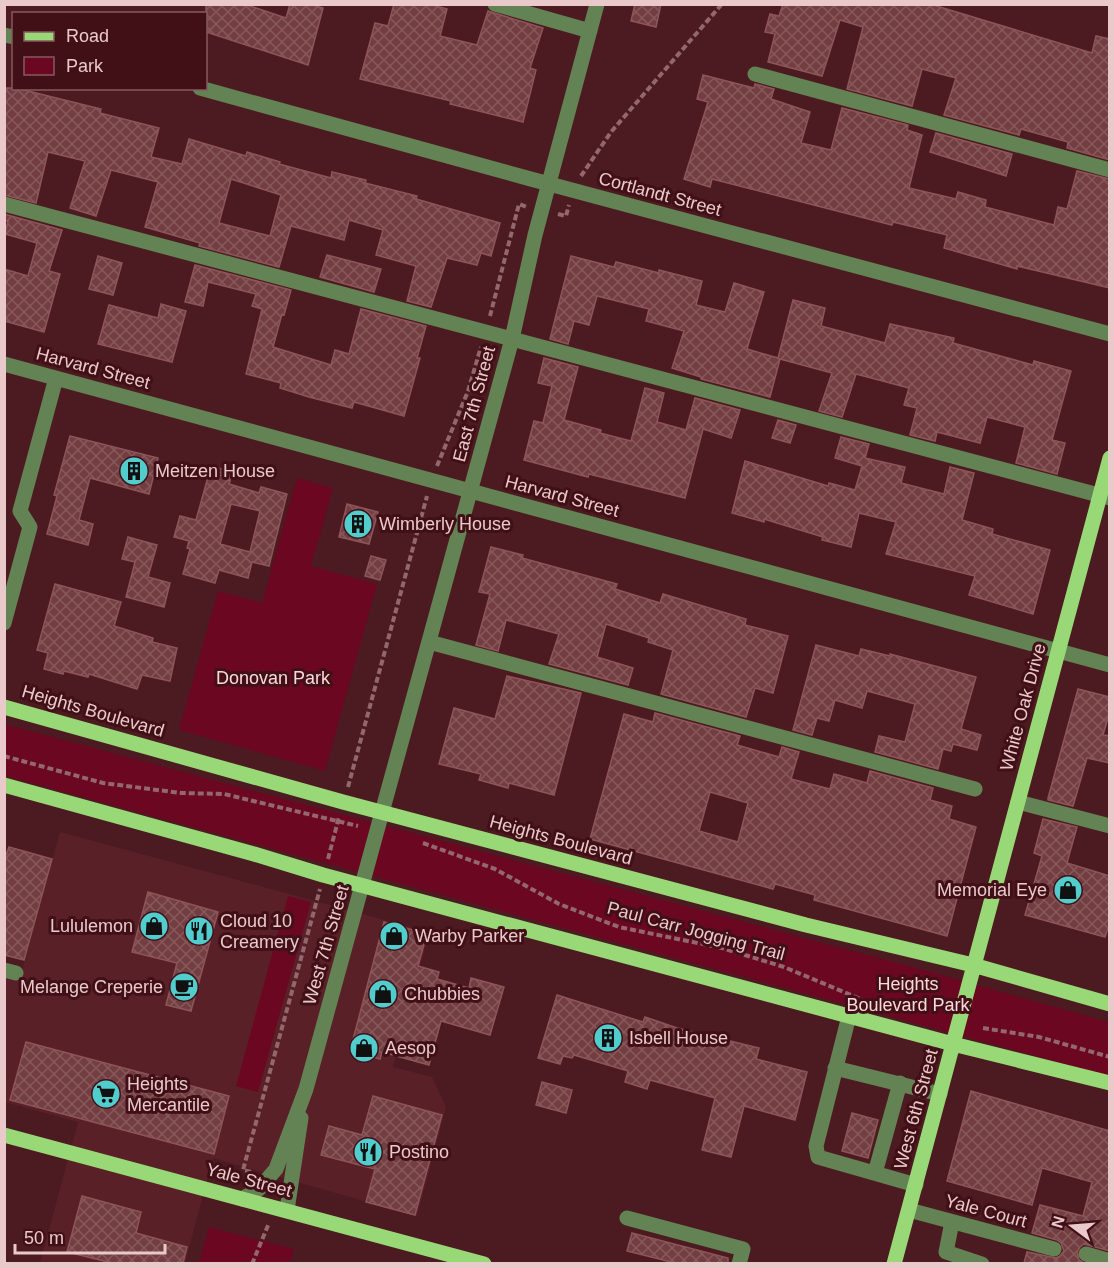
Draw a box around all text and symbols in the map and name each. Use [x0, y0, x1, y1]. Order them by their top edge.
legend [12, 12, 207, 90]
text: Road [66, 26, 109, 46]
text: Park [66, 56, 104, 76]
street label: Cortlandt Street [597, 168, 723, 220]
street label: Harvard Street [34, 343, 152, 393]
street label: East 7th Street [449, 344, 499, 464]
building icon: Meitzen House [118, 455, 150, 487]
place label: Meitzen House [155, 461, 275, 481]
street label: Harvard Street [503, 471, 621, 521]
building icon: Wimberly House [342, 508, 374, 540]
place label: Wimberly House [379, 514, 511, 534]
street label: White Oak Drive [996, 641, 1050, 773]
park label: Donovan Park [216, 668, 331, 688]
street label: Heights Boulevard [20, 681, 166, 741]
street label: Heights Boulevard [487, 811, 635, 869]
shop icon: Memorial Eye [1052, 874, 1084, 906]
place label: Memorial Eye [937, 880, 1047, 900]
street label: West 7th Street [299, 883, 353, 1007]
street label: Paul Carr Jogging Trail [605, 898, 787, 964]
shop icon: Lululemon [138, 910, 170, 942]
place label: Cloud 10 Creamery [220, 911, 299, 952]
restaurant icon: Cloud 10 Creamery [183, 915, 215, 947]
place label: Lululemon [50, 916, 133, 936]
shop icon: Warby Parker [378, 920, 410, 952]
place label: Warby Parker [415, 926, 524, 946]
cafe icon: Melange Creperie [168, 971, 200, 1003]
park label: Heights Boulevard Park [846, 974, 971, 1015]
place label: Melange Creperie [20, 977, 163, 997]
shop icon: Chubbies [367, 978, 399, 1010]
place label: Chubbies [404, 984, 480, 1004]
building icon: Isbell House [592, 1022, 624, 1054]
place label: Isbell House [629, 1028, 728, 1048]
shop icon: Aesop [348, 1032, 380, 1064]
place label: Aesop [385, 1038, 436, 1058]
street label: West 6th Street [890, 1047, 942, 1171]
place label: Heights Mercantile [127, 1074, 210, 1115]
supermarket icon: Heights Mercantile [90, 1078, 122, 1110]
restaurant icon: Postino [352, 1136, 384, 1168]
place label: Postino [389, 1142, 449, 1162]
street label: Yale Street [204, 1159, 294, 1201]
street label: Yale Court [943, 1191, 1029, 1231]
north arrow [1042, 1196, 1102, 1256]
text: N [1048, 1214, 1068, 1230]
scale bar [15, 1217, 165, 1255]
text: 50 m [24, 1228, 64, 1248]

